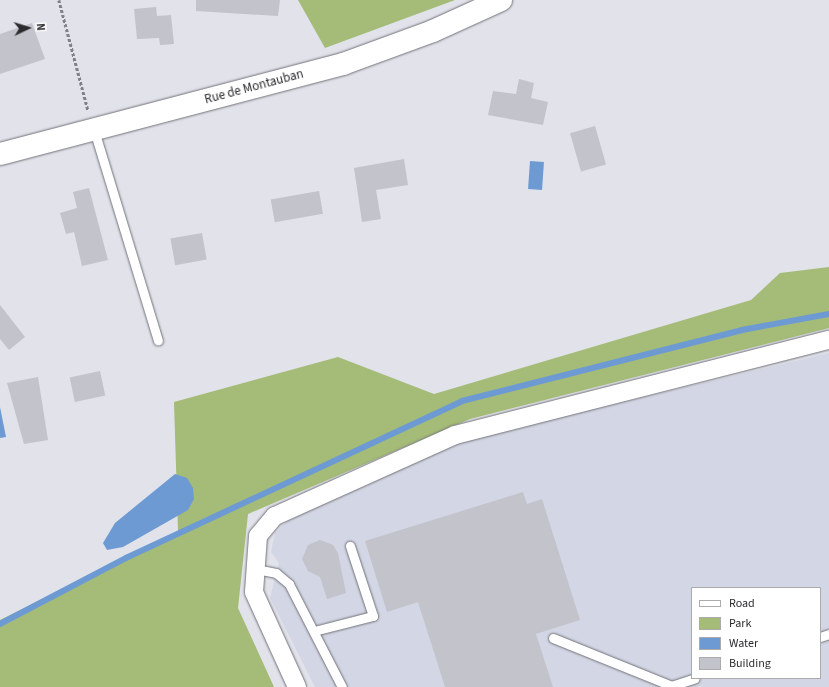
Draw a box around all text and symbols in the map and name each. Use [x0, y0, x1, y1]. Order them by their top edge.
north arrow [8, 8, 48, 48]
text: N [33, 23, 48, 31]
street label: Rue de Montauban [203, 66, 305, 108]
legend [691, 587, 821, 679]
text: Road [729, 595, 755, 612]
text: Park [729, 615, 751, 632]
text: Water [729, 635, 758, 652]
text: Building [729, 655, 771, 672]

